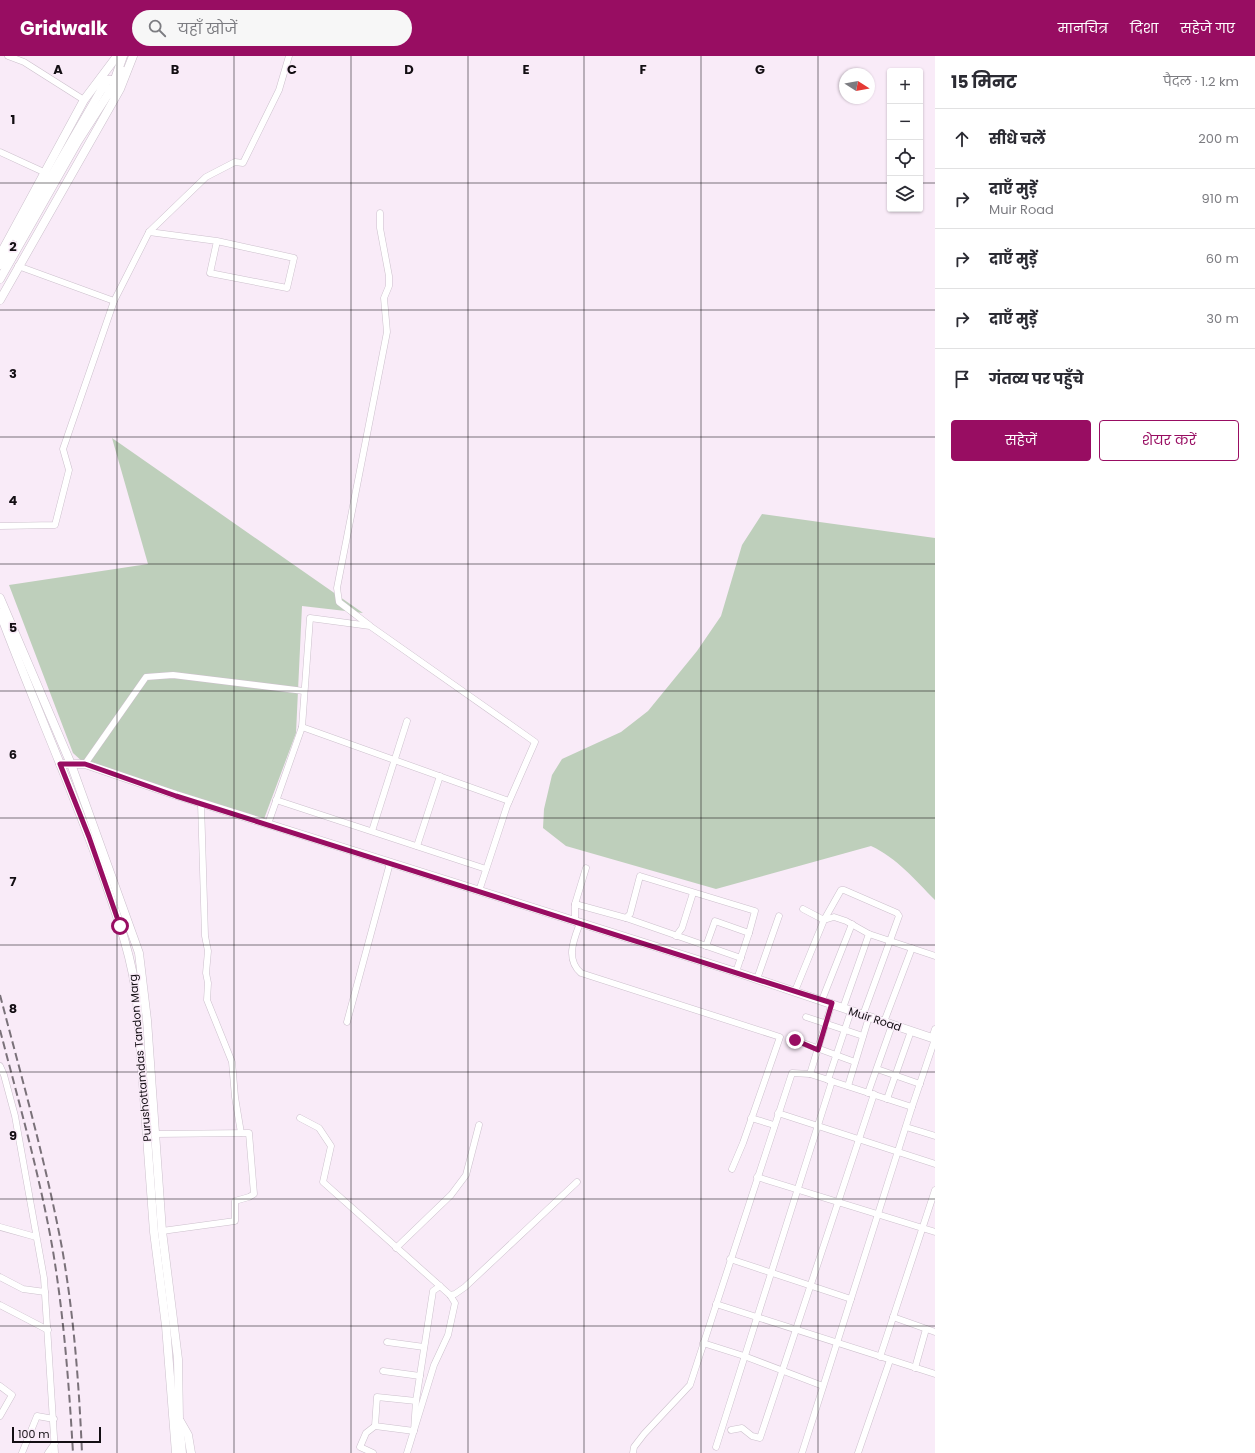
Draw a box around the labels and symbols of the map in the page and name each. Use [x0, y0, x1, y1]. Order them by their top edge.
text: A [53, 60, 63, 79]
text: B [171, 60, 180, 79]
text: C [287, 60, 297, 79]
text: D [404, 60, 414, 79]
text: E [522, 60, 530, 79]
text: F [639, 60, 647, 79]
text: G [755, 60, 765, 79]
north arrow [839, 68, 875, 104]
text: 1 [11, 110, 15, 129]
text: 2 [9, 237, 17, 256]
text: 3 [9, 364, 17, 383]
text: 4 [9, 491, 18, 510]
text: 5 [9, 618, 17, 637]
text: 6 [9, 745, 17, 764]
text: 7 [10, 872, 17, 891]
route start [111, 917, 129, 935]
street label: Purushottamdas Tandon Marg [125, 974, 155, 1142]
text: 8 [9, 999, 17, 1018]
street label: Muir Road [846, 1003, 904, 1035]
route end [786, 1031, 804, 1049]
text: 9 [9, 1126, 17, 1145]
scale bar [12, 1425, 101, 1444]

